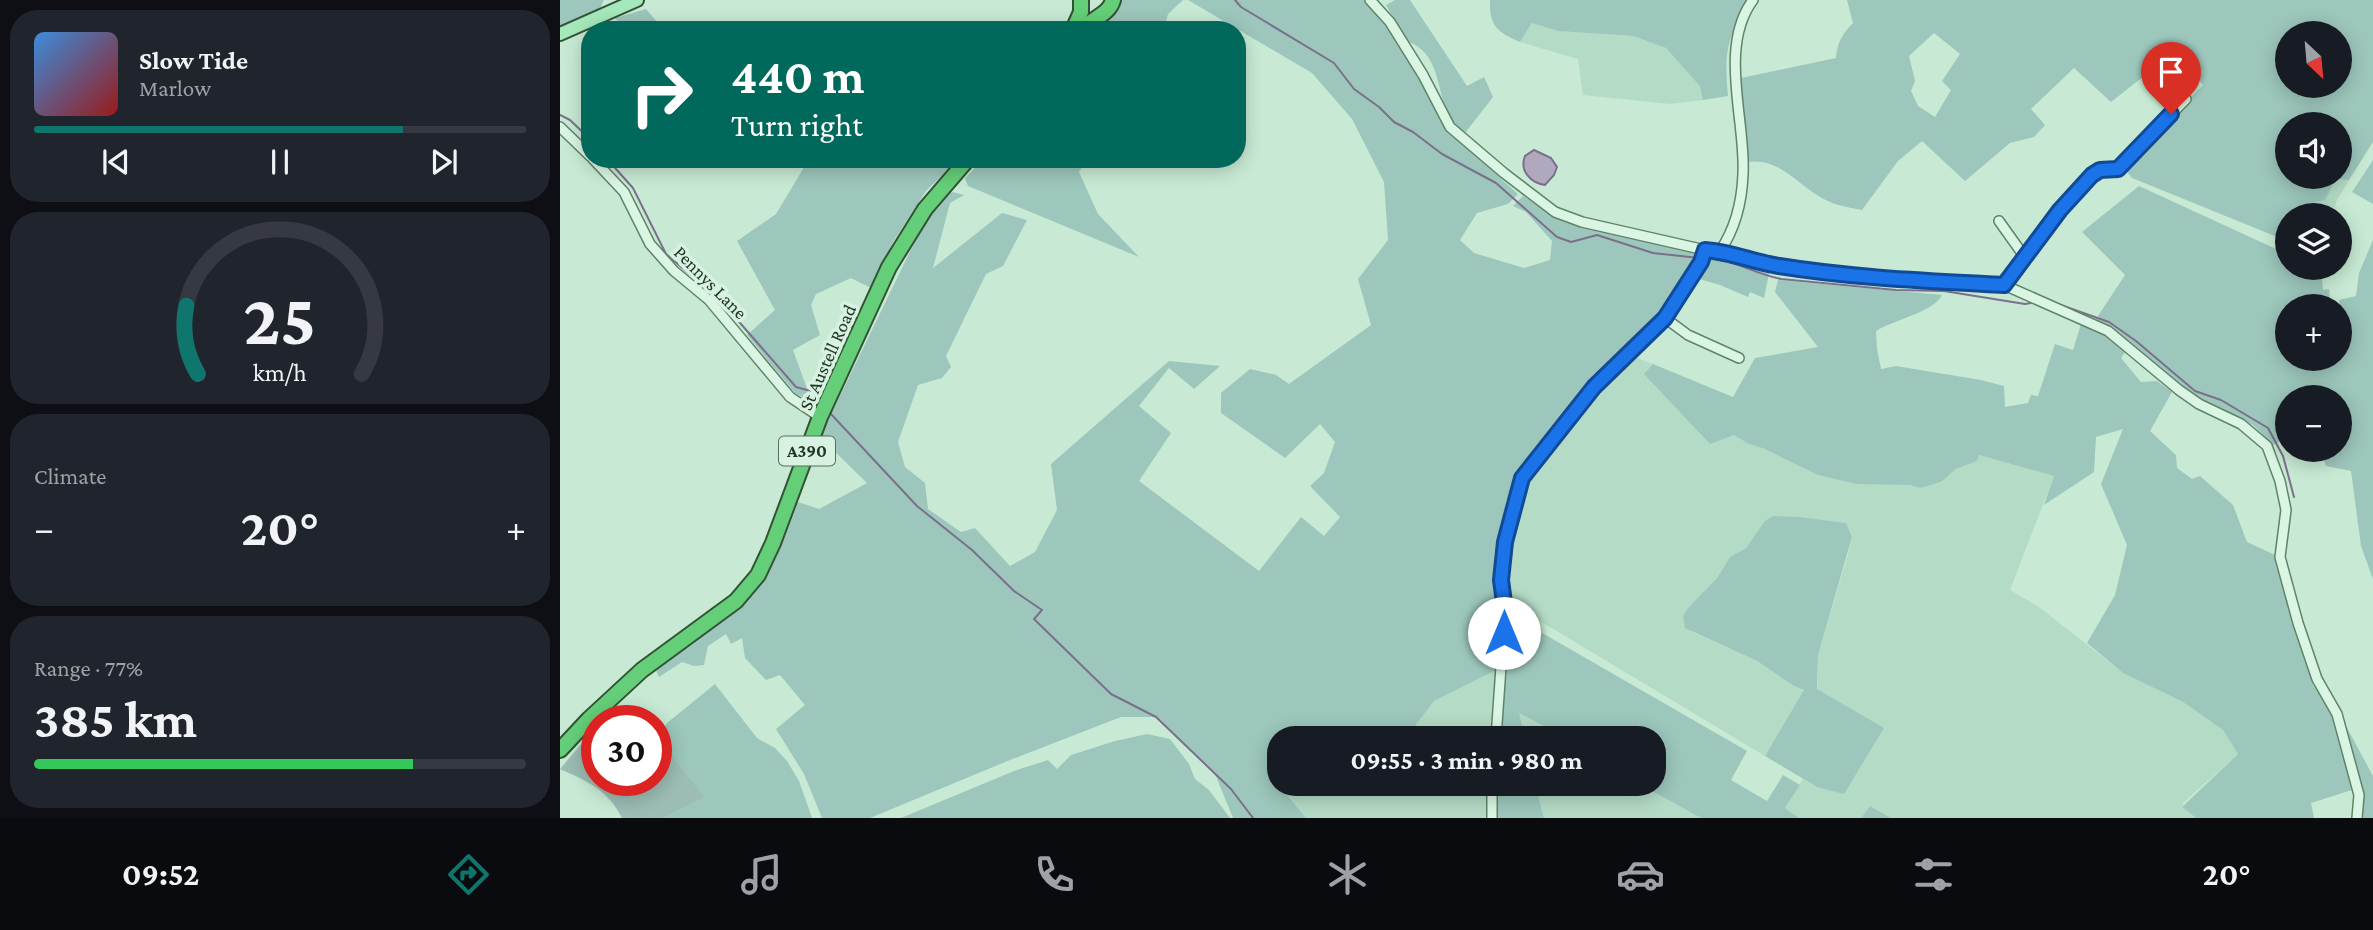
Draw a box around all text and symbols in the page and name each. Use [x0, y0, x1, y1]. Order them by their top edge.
north arrow [2275, 21, 2352, 98]
map controls [2275, 21, 2352, 462]
pin [2141, 42, 2201, 114]
text: Slow Tide [139, 46, 248, 75]
icon: right [616, 49, 707, 140]
text: 440 m [731, 49, 865, 104]
icon: arrive [2152, 53, 2190, 91]
text: Marlow [139, 75, 211, 101]
text: Turn right [731, 107, 863, 143]
button: sound [2275, 112, 2352, 189]
icon: previous [97, 143, 135, 181]
icon: pause [261, 143, 299, 181]
icon: next [425, 143, 463, 181]
button: layers [2275, 203, 2352, 280]
street label: Pennys Lane [670, 242, 751, 323]
text: 25 [244, 279, 316, 360]
button: + [2275, 294, 2352, 371]
street label: St Austell Road [795, 301, 860, 413]
text: km/h [253, 359, 307, 386]
button: − [2275, 385, 2352, 462]
road number: A390 [779, 436, 835, 466]
text: Climate [34, 463, 106, 489]
text: 20° [241, 498, 319, 556]
text: − [34, 507, 54, 549]
text: + [506, 507, 526, 549]
position arrow [1467, 596, 1541, 670]
text: Range · 77% [34, 655, 143, 681]
text: 385 km [34, 690, 197, 748]
speed limit sign: 30 [581, 705, 672, 796]
text: 09:55 · 3 min · 980 m [1351, 746, 1582, 775]
icon: directions [444, 850, 493, 899]
icon: music [737, 850, 786, 899]
icon: phone [1030, 850, 1079, 899]
icon: climate [1323, 850, 1372, 899]
icon: car [1616, 850, 1665, 899]
icon: filters [1909, 850, 1958, 899]
text: 09:52 [122, 856, 199, 892]
text: 20° [2203, 856, 2251, 892]

